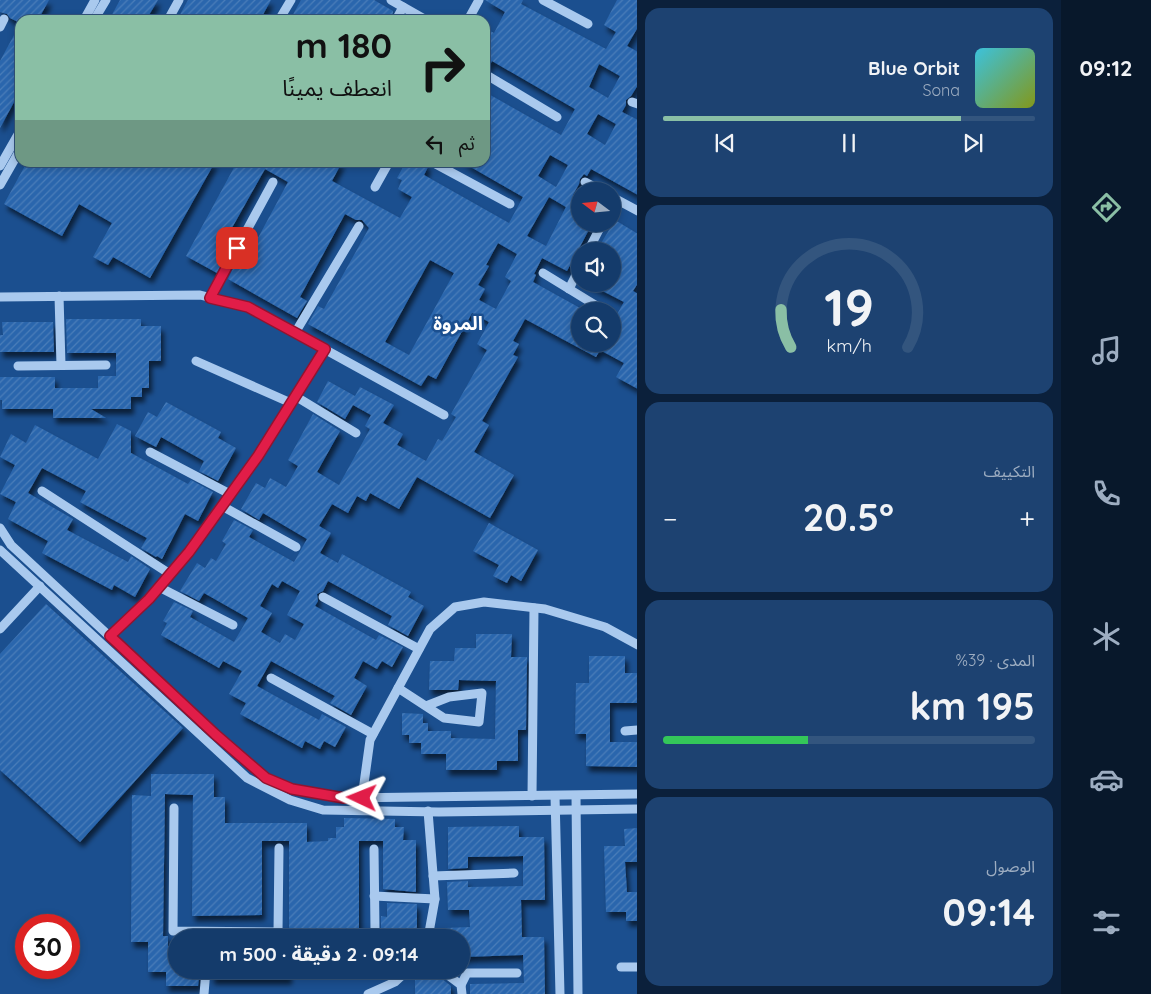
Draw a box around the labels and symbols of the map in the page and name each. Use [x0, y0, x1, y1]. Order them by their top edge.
north arrow [571, 182, 621, 232]
pin [216, 227, 258, 269]
district label: المروة [433, 311, 483, 335]
position arrow [335, 771, 387, 823]
speed limit sign: 30 [15, 914, 80, 979]

